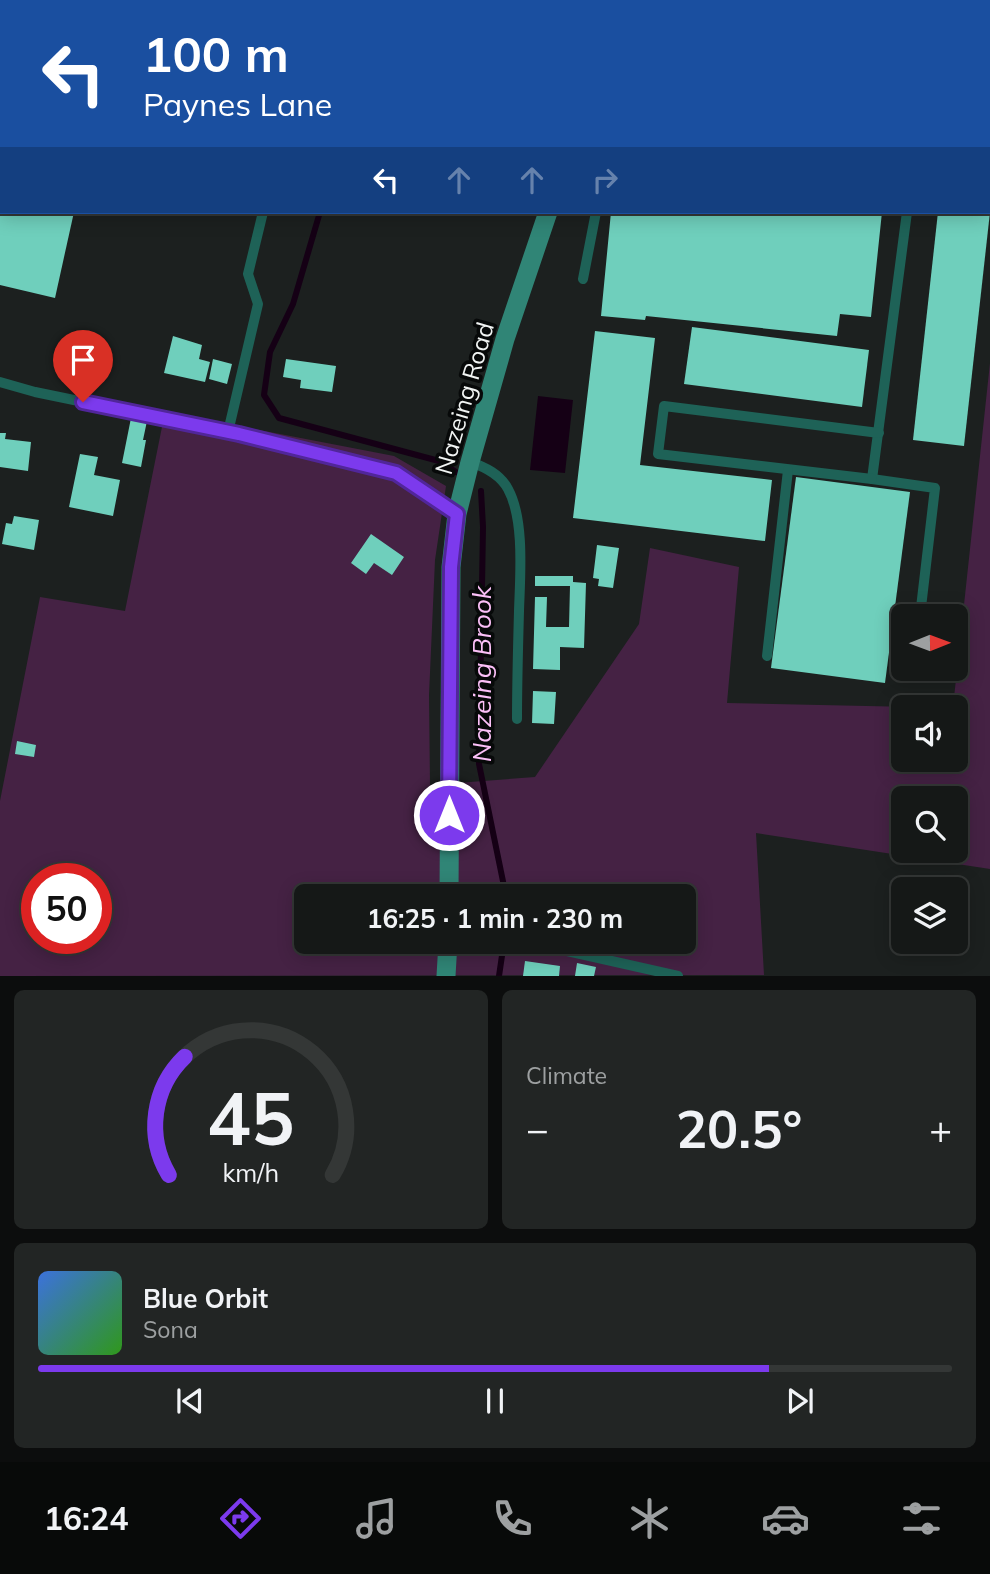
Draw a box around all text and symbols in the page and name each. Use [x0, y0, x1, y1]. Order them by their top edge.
text: 100 m [143, 23, 289, 84]
icon: left [28, 28, 119, 119]
text: Paynes Lane [143, 84, 332, 124]
icon: left [367, 161, 405, 199]
icon: ahead [440, 161, 478, 199]
icon: ahead [513, 161, 551, 199]
icon: right [586, 161, 624, 199]
street label: Nazeing Road [428, 318, 500, 478]
pin [53, 330, 113, 402]
icon: arrive [64, 341, 102, 379]
water label: Nazeing Brook [465, 585, 498, 762]
north arrow [891, 604, 968, 681]
map controls [891, 604, 968, 954]
button: sound [891, 695, 968, 772]
position arrow [412, 778, 486, 852]
button: search [891, 786, 968, 863]
speed limit sign: 50 [21, 863, 112, 954]
button: layers [891, 877, 968, 954]
text: 16:25 · 1 min · 230 m [367, 902, 623, 935]
text: Climate [526, 1061, 607, 1090]
text: 45 [207, 1073, 295, 1164]
text: 20.5° [676, 1096, 802, 1161]
text: − [526, 1105, 549, 1153]
text: + [929, 1105, 952, 1153]
text: km/h [223, 1157, 279, 1188]
text: Blue Orbit [143, 1282, 268, 1315]
text: Sona [143, 1315, 198, 1344]
icon: previous [171, 1382, 209, 1420]
icon: pause [476, 1382, 514, 1420]
icon: next [781, 1382, 819, 1420]
icon: directions [216, 1494, 265, 1543]
icon: music [352, 1494, 401, 1543]
icon: phone [488, 1494, 537, 1543]
icon: climate [625, 1494, 674, 1543]
icon: car [761, 1494, 810, 1543]
icon: filters [897, 1494, 946, 1543]
text: 16:24 [44, 1498, 128, 1538]

